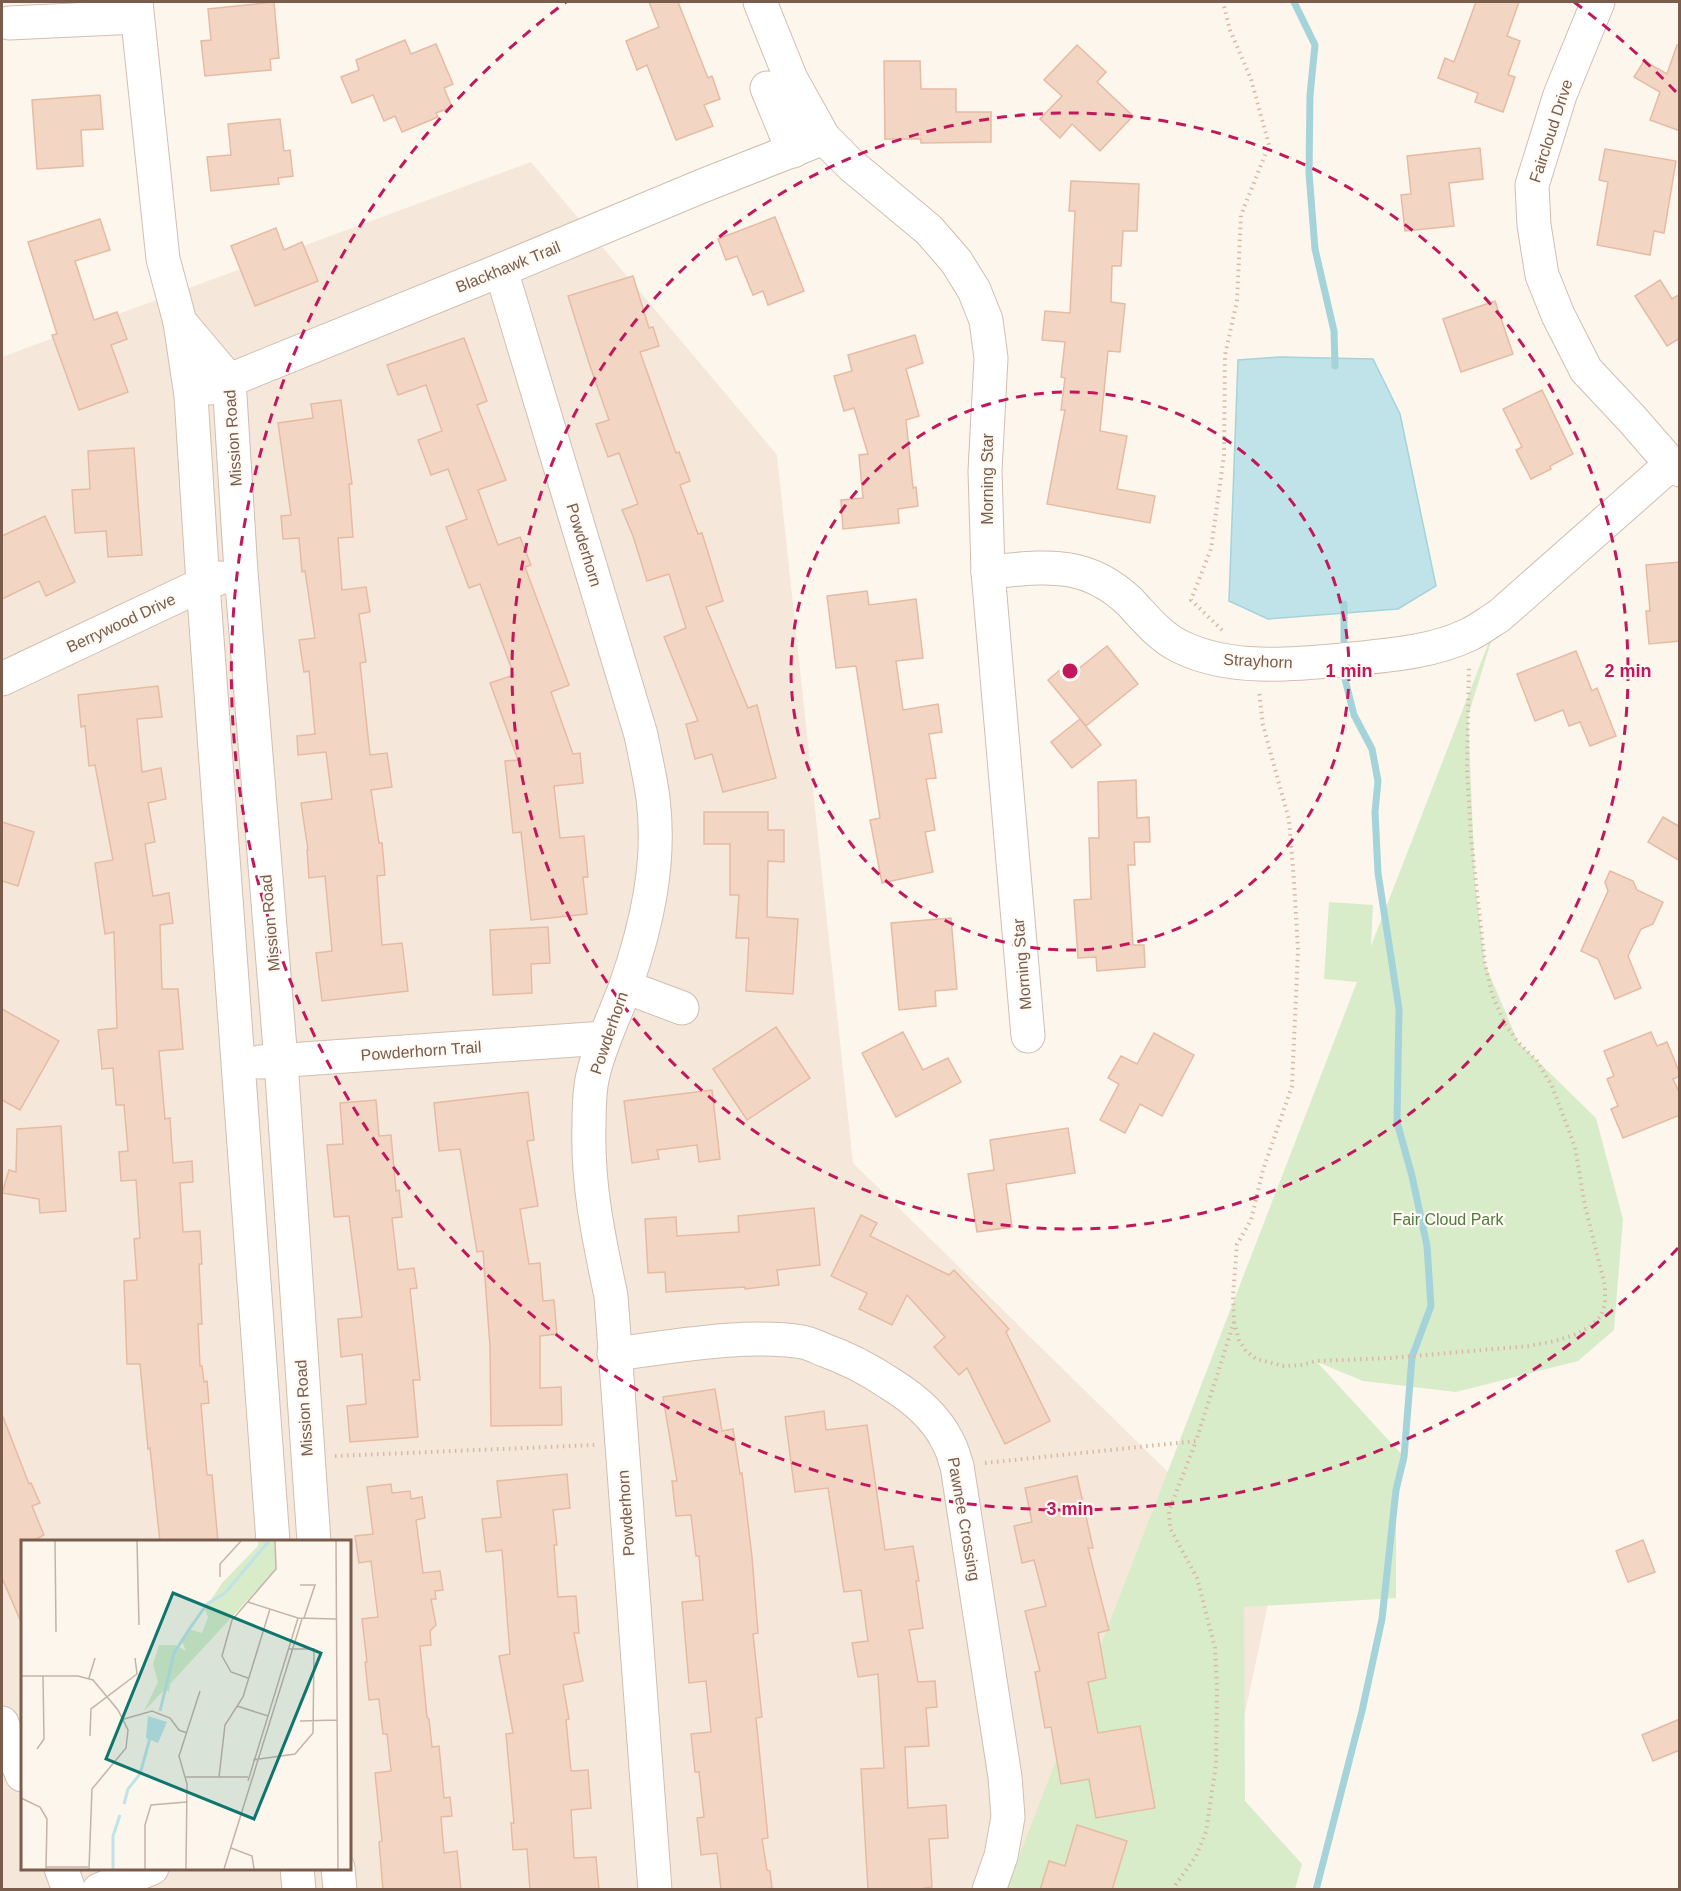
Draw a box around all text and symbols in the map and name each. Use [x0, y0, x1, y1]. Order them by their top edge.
street label: Faircloud Drive [1526, 77, 1576, 185]
street label: Blackhawk Trail [453, 238, 563, 296]
street label: Mission Road [221, 389, 245, 487]
street label: Morning Star [979, 433, 996, 525]
street label: Powderhorn [563, 501, 605, 589]
street label: Berrywood Drive [64, 590, 178, 656]
street label: Strayhorn [1223, 651, 1293, 671]
centre of rings [1060, 661, 1080, 681]
text: 1 min [1325, 661, 1373, 681]
text: 2 min [1604, 661, 1652, 681]
street label: Mission Road [257, 874, 283, 972]
street label: Morning Star [1009, 917, 1034, 1010]
street label: Powderhorn [587, 989, 631, 1077]
street label: Powderhorn Trail [360, 1038, 482, 1064]
park label: Fair Cloud Park [1392, 1211, 1505, 1228]
street label: Mission Road [292, 1359, 316, 1457]
street label: Pawnee Crossing [945, 1456, 983, 1582]
street label: Powderhorn [615, 1469, 637, 1557]
text: 3 min [1046, 1499, 1094, 1519]
inset map [21, 1540, 351, 1870]

